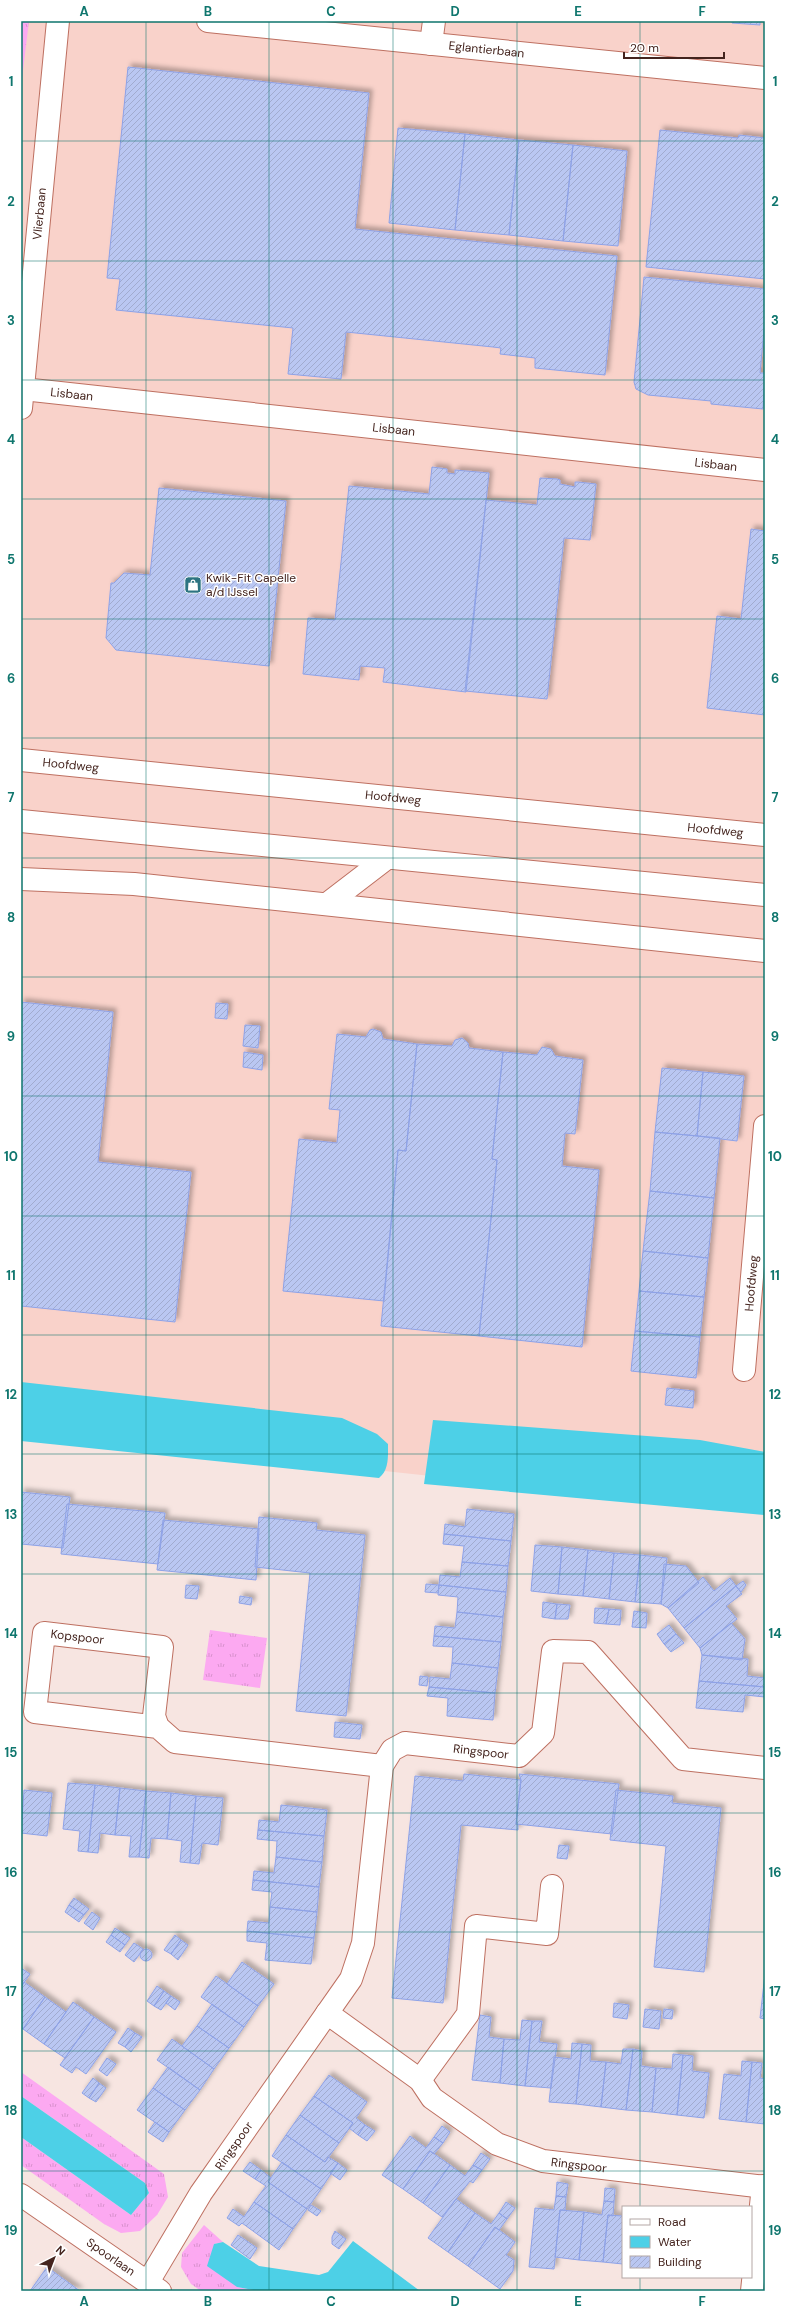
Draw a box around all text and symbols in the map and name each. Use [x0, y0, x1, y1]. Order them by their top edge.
text: A [79, 3, 89, 20]
text: B [204, 3, 212, 20]
text: C [326, 3, 336, 20]
text: D [450, 3, 460, 20]
text: E [574, 3, 582, 20]
text: F [698, 3, 706, 20]
scale bar [624, 34, 724, 60]
street label: Eglantierbaan [448, 38, 525, 61]
text: 20 m [630, 40, 659, 56]
text: 1 [9, 73, 13, 90]
text: 1 [773, 73, 777, 90]
street label: Vlierbaan [29, 187, 50, 241]
text: 2 [7, 193, 15, 210]
text: 2 [771, 193, 779, 210]
text: 3 [7, 312, 15, 329]
text: 3 [771, 312, 779, 329]
street label: Lisbaan [50, 384, 94, 405]
street label: Lisbaan [372, 419, 416, 440]
text: 4 [7, 431, 15, 448]
text: 4 [771, 431, 779, 448]
street label: Lisbaan [694, 454, 738, 475]
text: 5 [7, 551, 15, 568]
text: 5 [771, 551, 779, 568]
place label: Kwik-Fit Capelle a/d IJssel [206, 570, 296, 600]
shop icon: Kwik-Fit Capelle a/d IJssel [183, 575, 203, 595]
text: 6 [7, 670, 15, 687]
text: 6 [771, 670, 779, 687]
street label: Hoofdweg [42, 754, 100, 776]
street label: Hoofdweg [364, 787, 422, 808]
text: 7 [8, 789, 15, 806]
text: 7 [772, 789, 779, 806]
street label: Hoofdweg [687, 819, 745, 841]
text: 8 [7, 909, 15, 926]
text: 8 [771, 909, 779, 926]
text: 9 [7, 1028, 15, 1045]
text: 9 [771, 1028, 779, 1045]
text: 10 [4, 1148, 18, 1165]
text: 10 [768, 1148, 782, 1165]
street label: Hoofdweg [741, 1254, 762, 1312]
text: 11 [6, 1267, 16, 1284]
text: 11 [770, 1267, 780, 1284]
text: 12 [5, 1386, 17, 1403]
text: 12 [769, 1386, 781, 1403]
text: 13 [5, 1506, 17, 1523]
text: 13 [769, 1506, 781, 1523]
text: 14 [4, 1625, 18, 1642]
text: 14 [768, 1625, 782, 1642]
street label: Kopspoor [50, 1626, 105, 1648]
street label: Ringspoor [452, 1741, 510, 1763]
text: 15 [5, 1744, 17, 1761]
text: 15 [769, 1744, 781, 1761]
text: 16 [5, 1864, 17, 1881]
text: 16 [769, 1864, 781, 1881]
text: 17 [5, 1983, 17, 2000]
text: 17 [769, 1983, 781, 2000]
text: 18 [5, 2102, 17, 2119]
text: 18 [769, 2102, 781, 2119]
street label: Ringspoor [211, 2118, 257, 2173]
street label: Ringspoor [550, 2154, 608, 2176]
legend [622, 2206, 752, 2278]
text: Road [658, 2214, 686, 2230]
text: 19 [5, 2222, 18, 2239]
text: 19 [769, 2222, 782, 2239]
street label: Spoorlaan [83, 2234, 138, 2279]
text: Water [658, 2234, 692, 2250]
north arrow [34, 2238, 74, 2278]
text: N [53, 2243, 68, 2258]
text: Building [658, 2254, 702, 2270]
text: A [79, 2293, 89, 2310]
text: B [204, 2293, 212, 2310]
text: C [326, 2293, 336, 2310]
text: D [450, 2293, 460, 2310]
text: E [574, 2293, 582, 2310]
text: F [698, 2293, 706, 2310]

